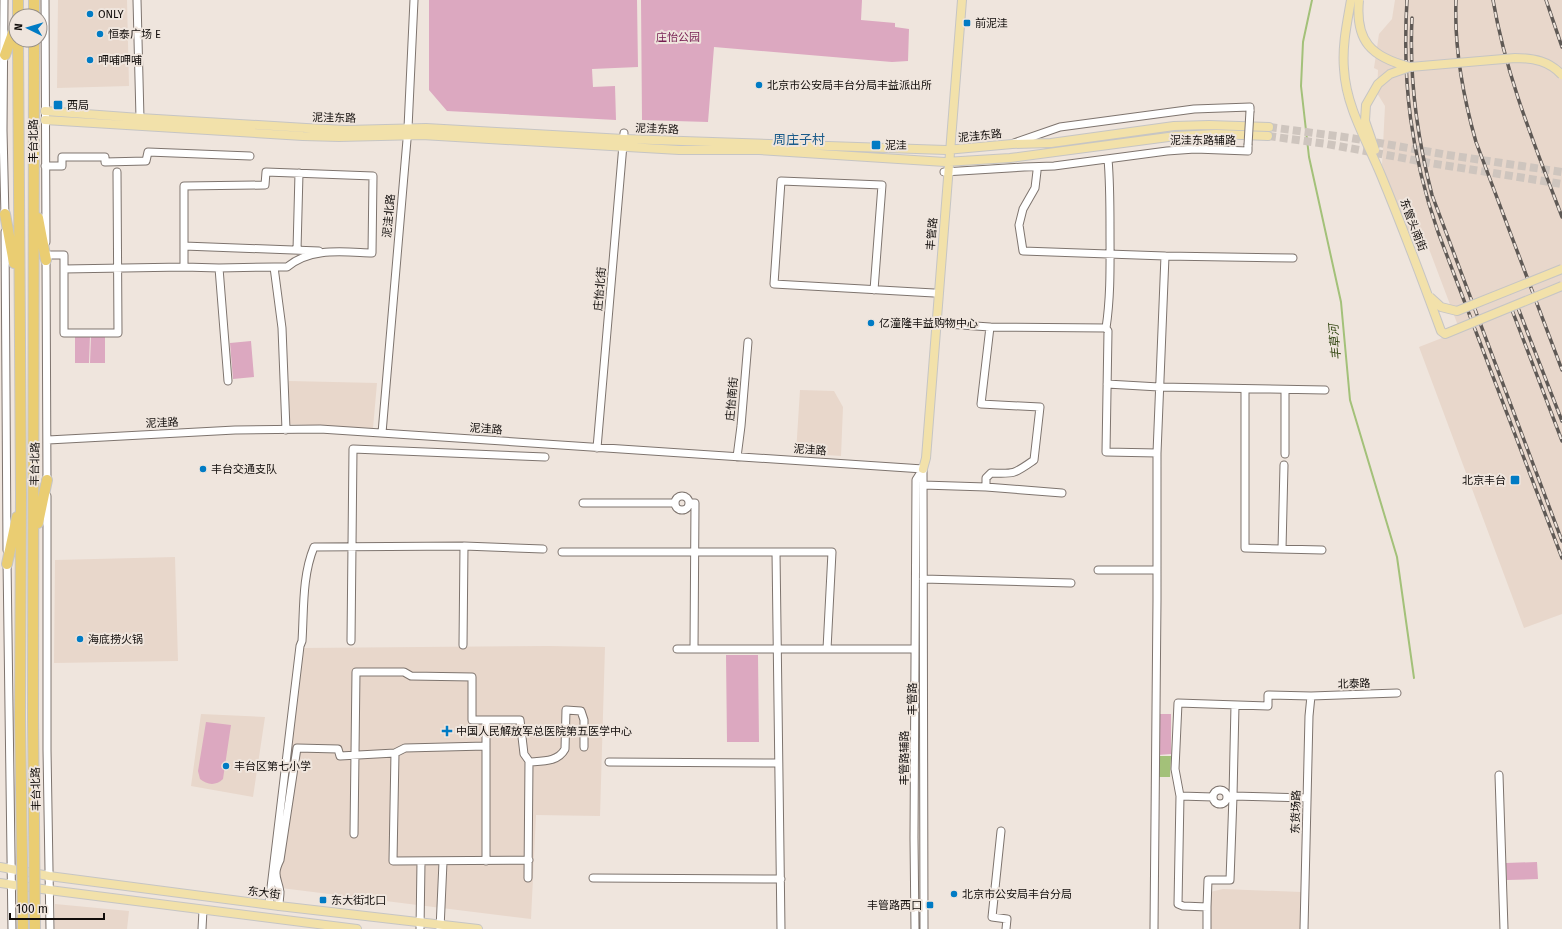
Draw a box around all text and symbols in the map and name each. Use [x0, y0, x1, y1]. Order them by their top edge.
north arrow [8, 8, 48, 48]
place label: ONLY [98, 8, 124, 21]
marker: ONLY [85, 9, 95, 19]
place label: 前泥洼 [975, 17, 1008, 30]
marker: 前泥洼 [962, 18, 972, 28]
text: N [12, 23, 25, 31]
place label: 恒泰广场 E [108, 28, 161, 41]
marker: 恒泰广场 E [95, 29, 105, 39]
park label: 庄怡公园 [656, 31, 700, 44]
place label: 呷哺呷哺 [98, 54, 142, 67]
marker: 呷哺呷哺 [85, 55, 95, 65]
place label: 北京市公安局丰台分局丰益派出所 [767, 79, 932, 92]
marker: 北京市公安局丰台分局丰益派出所 [754, 80, 764, 90]
marker: 西局 [52, 99, 64, 111]
place label: 西局 [67, 99, 89, 112]
street label: 泥洼东路 [312, 111, 356, 125]
street label: 丰台北路 [27, 119, 40, 163]
street label: 泥洼东路 [635, 122, 679, 136]
street label: 泥洼东路 [957, 127, 1003, 145]
district label: 周庄子村 [773, 132, 825, 147]
street label: 泥洼东路辅路 [1170, 134, 1236, 147]
marker: 泥洼 [870, 139, 882, 151]
place label: 泥洼 [885, 139, 907, 152]
street label: 泥洼北路 [381, 194, 397, 238]
street label: 东管头南街 [1397, 197, 1429, 253]
street label: 丰管路 [924, 217, 940, 251]
street label: 庄怡北街 [592, 267, 608, 311]
place label: 亿潼隆丰益购物中心 [879, 317, 978, 330]
marker: 亿潼隆丰益购物中心 [866, 318, 876, 328]
water label: 丰草河 [1326, 321, 1344, 361]
street label: 庄怡南街 [724, 377, 740, 421]
street label: 泥洼路 [145, 416, 179, 430]
street label: 泥洼路 [469, 421, 503, 437]
street label: 丰台北路 [28, 442, 42, 486]
street label: 泥洼路 [793, 442, 827, 458]
place label: 丰台交通支队 [211, 463, 277, 476]
marker: 丰台交通支队 [198, 464, 208, 474]
place label: 北京丰台 [1462, 474, 1506, 487]
marker: 北京丰台 [1509, 474, 1521, 486]
place label: 海底捞火锅 [88, 633, 143, 646]
marker: 海底捞火锅 [75, 634, 85, 644]
street label: 北泰路 [1337, 677, 1371, 691]
street label: 丰管路 [906, 683, 919, 716]
marker: 中国人民解放军总医院第五医学中心 [441, 725, 453, 737]
place label: 中国人民解放军总医院第五医学中心 [456, 725, 632, 738]
street label: 丰管路辅路 [898, 731, 911, 786]
place label: 丰台区第七小学 [234, 760, 311, 773]
marker: 丰台区第七小学 [221, 761, 231, 771]
street label: 丰台北路 [29, 767, 43, 811]
street label: 东货场路 [1289, 790, 1303, 834]
street label: 东大街 [247, 885, 281, 901]
place label: 北京市公安局丰台分局 [962, 888, 1072, 901]
marker: 北京市公安局丰台分局 [949, 889, 959, 899]
place label: 东大街北口 [331, 894, 386, 907]
scale bar [10, 895, 104, 921]
marker: 东大街北口 [318, 895, 328, 905]
place label: 丰管路西口 [867, 899, 922, 912]
marker: 丰管路西口 [925, 900, 935, 910]
text: 100 m [16, 902, 48, 916]

